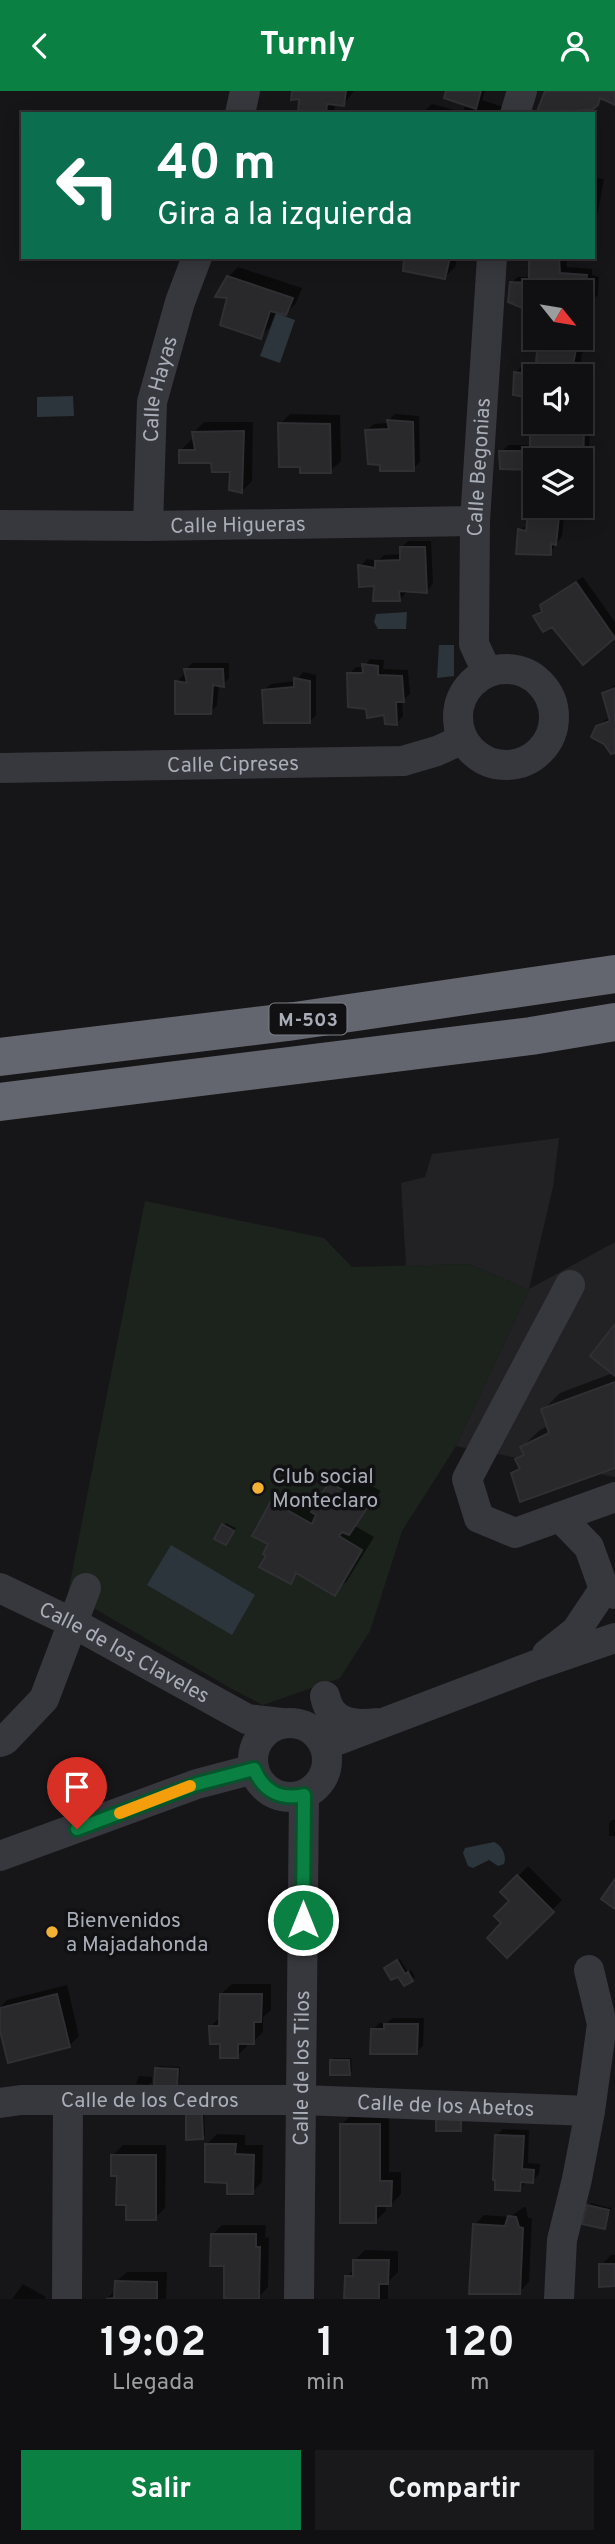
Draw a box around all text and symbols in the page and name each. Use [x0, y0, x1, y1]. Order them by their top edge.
text: Turnly [260, 26, 355, 66]
icon: back [21, 27, 59, 65]
icon: person [556, 27, 594, 65]
text: 40 m [157, 135, 276, 197]
icon: left [42, 140, 133, 231]
text: Gira a la izquierda [157, 196, 413, 236]
north arrow [523, 280, 593, 350]
map controls [523, 280, 593, 518]
street label: Calle Hayas [139, 333, 185, 443]
button: sound [523, 364, 593, 434]
street label: Calle Begonias [463, 397, 498, 536]
button: layers [523, 448, 593, 518]
street label: Calle Higueras [170, 512, 306, 541]
street label: Calle Cipreses [167, 751, 299, 780]
road number: M-503 [270, 1003, 346, 1035]
place label: Club social Monteclaro [272, 1464, 378, 1515]
marker: Club social Monteclaro [250, 1480, 266, 1496]
street label: Calle de los Claveles [34, 1597, 214, 1711]
pin [47, 1757, 107, 1829]
icon: arrive [58, 1768, 96, 1806]
position arrow [266, 1883, 340, 1957]
place label: Bienvenidos a Majadahonda [66, 1908, 208, 1959]
marker: Bienvenidos a Majadahonda [44, 1924, 60, 1940]
street label: Calle de los Tilos [289, 1990, 317, 2146]
street label: Calle de los Cedros [61, 2088, 239, 2115]
street label: Calle de los Abetos [356, 2090, 535, 2124]
text: 19:02 [100, 2318, 206, 2371]
text: 1 [317, 2318, 334, 2371]
text: 120 [445, 2318, 515, 2371]
text: Llegada [112, 2369, 194, 2398]
text: min [306, 2369, 345, 2398]
text: m [470, 2369, 490, 2398]
button: Salir [21, 2450, 301, 2530]
button: Compartir [315, 2450, 594, 2530]

